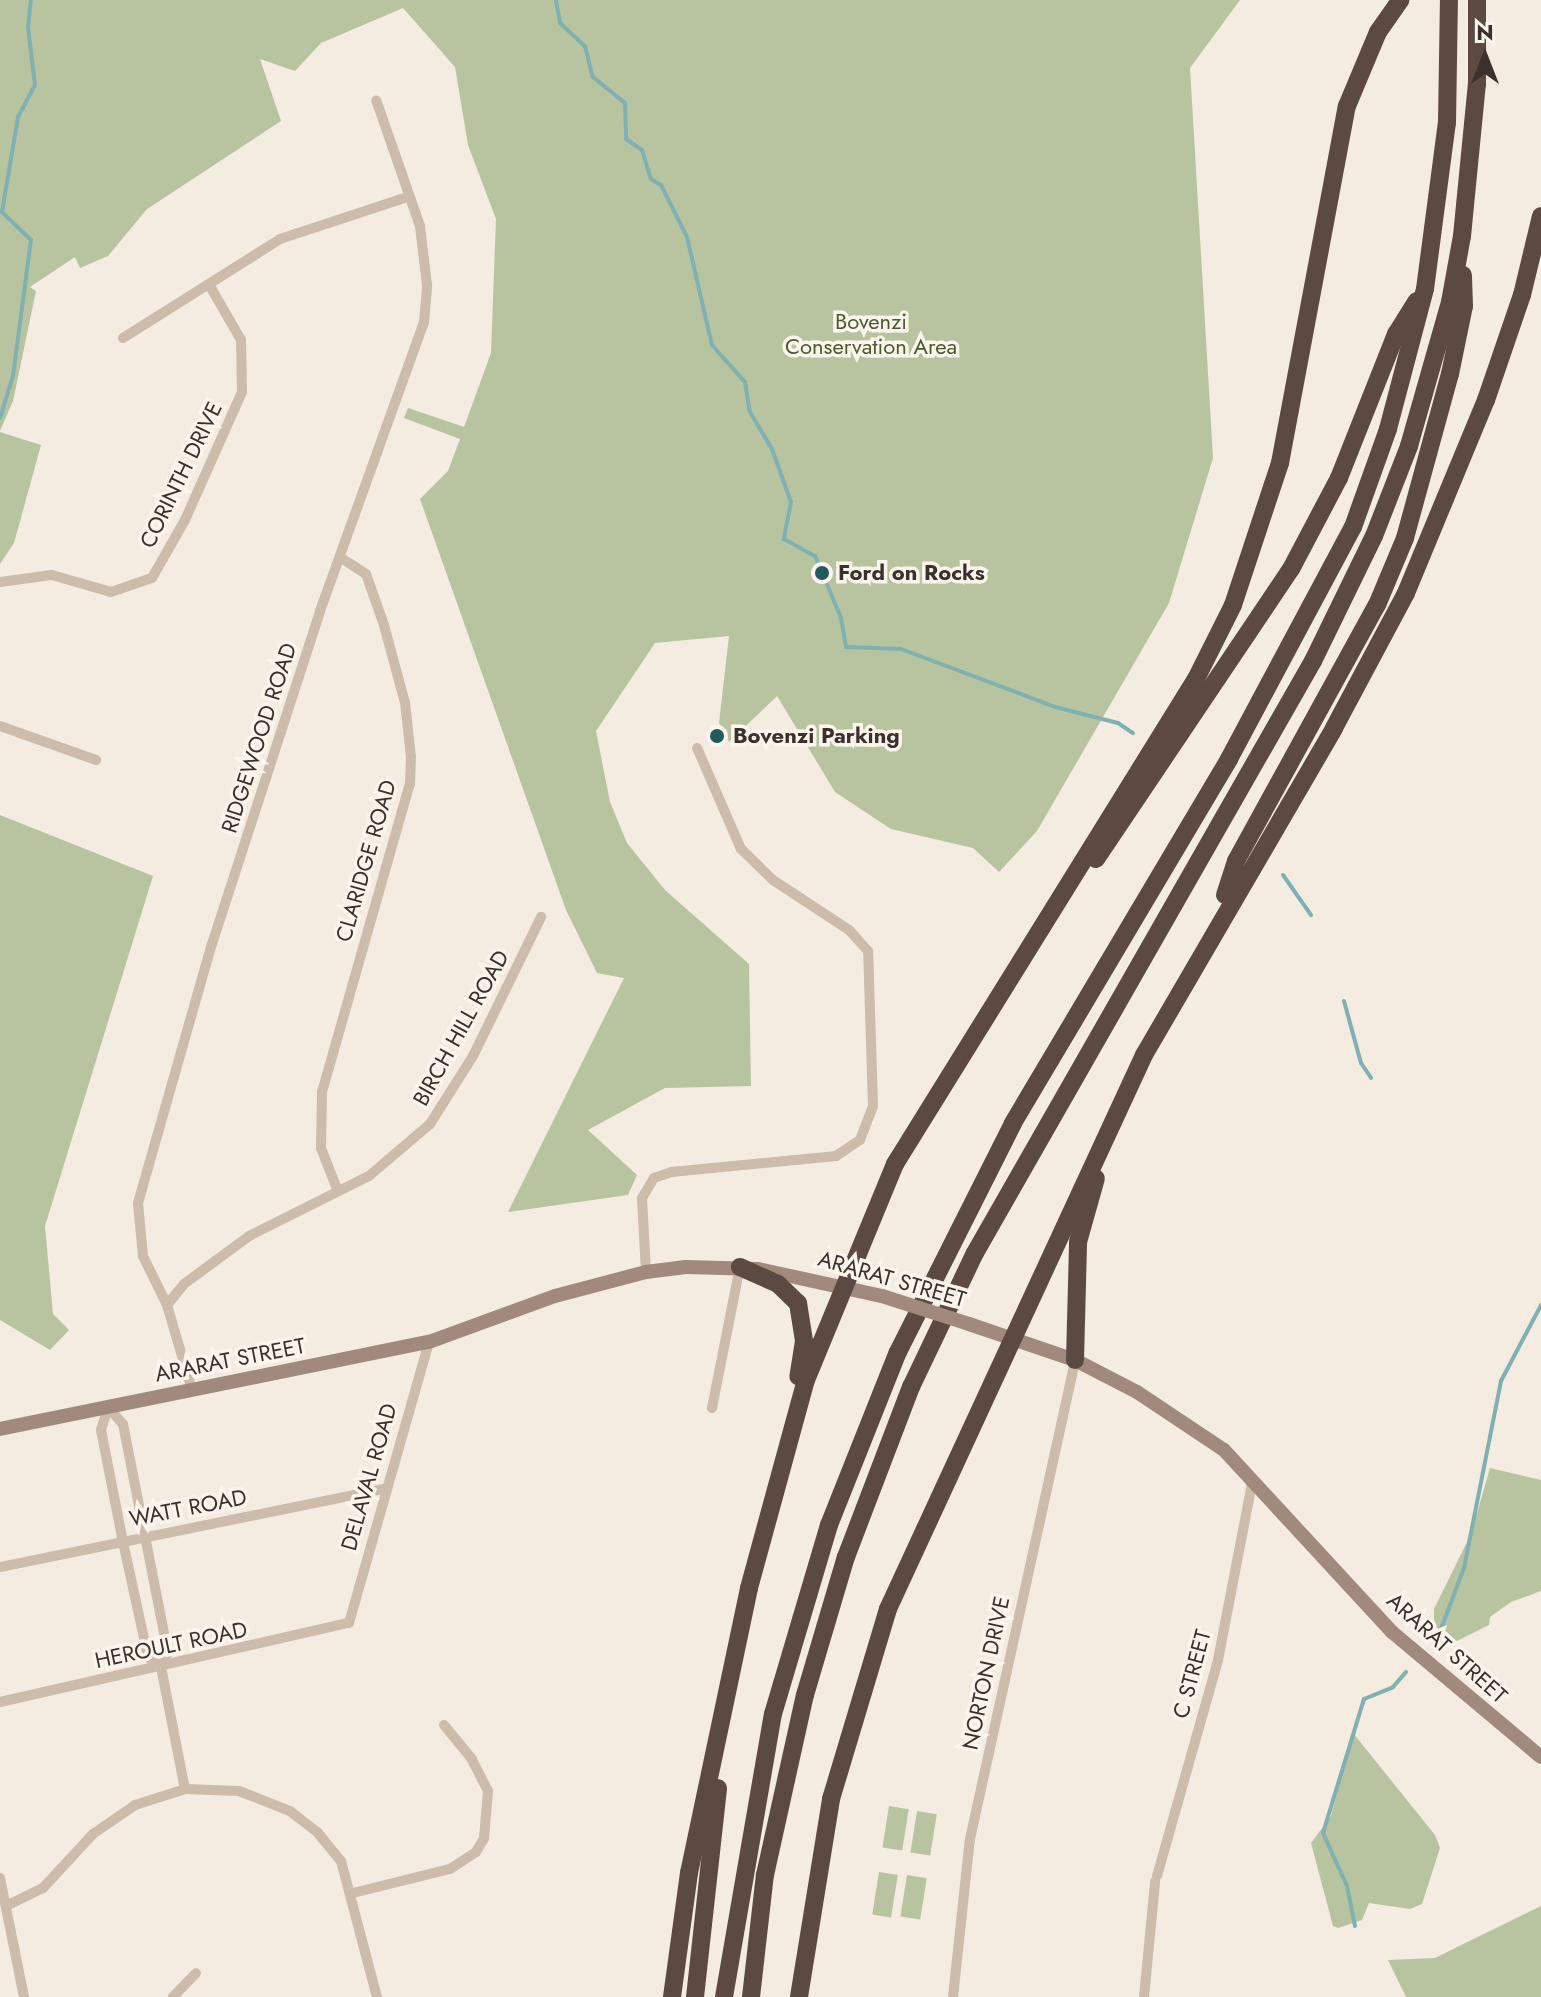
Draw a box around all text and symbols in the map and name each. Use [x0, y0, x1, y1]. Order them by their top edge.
north arrow [1445, 16, 1525, 96]
text: N [1476, 16, 1494, 48]
park label: Bovenzi Conservation Area [785, 308, 957, 360]
street label: CORINTH DRIVE [134, 398, 228, 552]
place label: Ford on Rocks [838, 560, 985, 586]
marker: Ford on Rocks [813, 564, 831, 582]
street label: RIDGEWOOD ROAD [216, 640, 302, 836]
place label: Bovenzi Parking [733, 723, 900, 749]
marker: Bovenzi Parking [708, 727, 726, 745]
street label: CLARIDGE ROAD [330, 777, 402, 945]
street label: BIRCH HILL ROAD [407, 946, 515, 1110]
street label: ARARAT STREET [815, 1245, 969, 1313]
street label: ARARAT STREET [153, 1332, 307, 1388]
street label: DELAVAL ROAD [335, 1400, 403, 1554]
street label: WATT ROAD [127, 1484, 249, 1532]
street label: ARARAT STREET [1381, 1587, 1513, 1709]
street label: NORTON DRIVE [957, 1594, 1015, 1752]
street label: HEROULT ROAD [92, 1616, 250, 1674]
street label: C STREET [1168, 1627, 1216, 1721]

